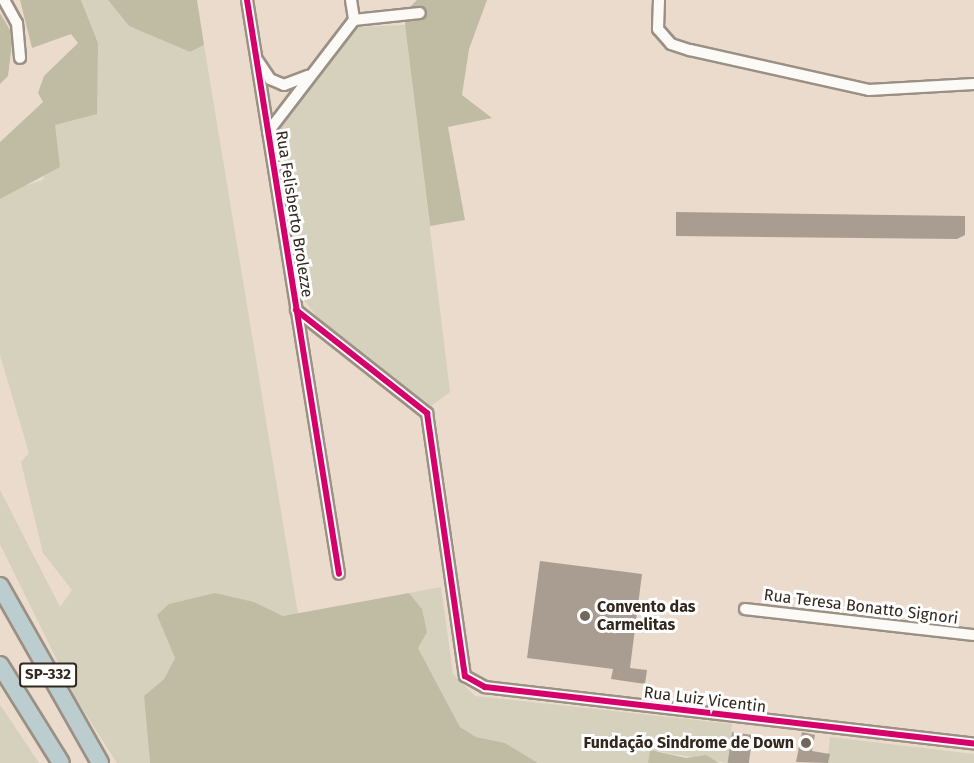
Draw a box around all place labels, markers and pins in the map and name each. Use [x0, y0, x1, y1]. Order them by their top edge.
place label: Convento das Carmelitas [597, 597, 695, 635]
marker: Convento das Carmelitas [578, 609, 592, 623]
place label: Fundação Sindrome de Down [584, 733, 794, 753]
marker: Fundação Sindrome de Down [799, 736, 813, 750]

